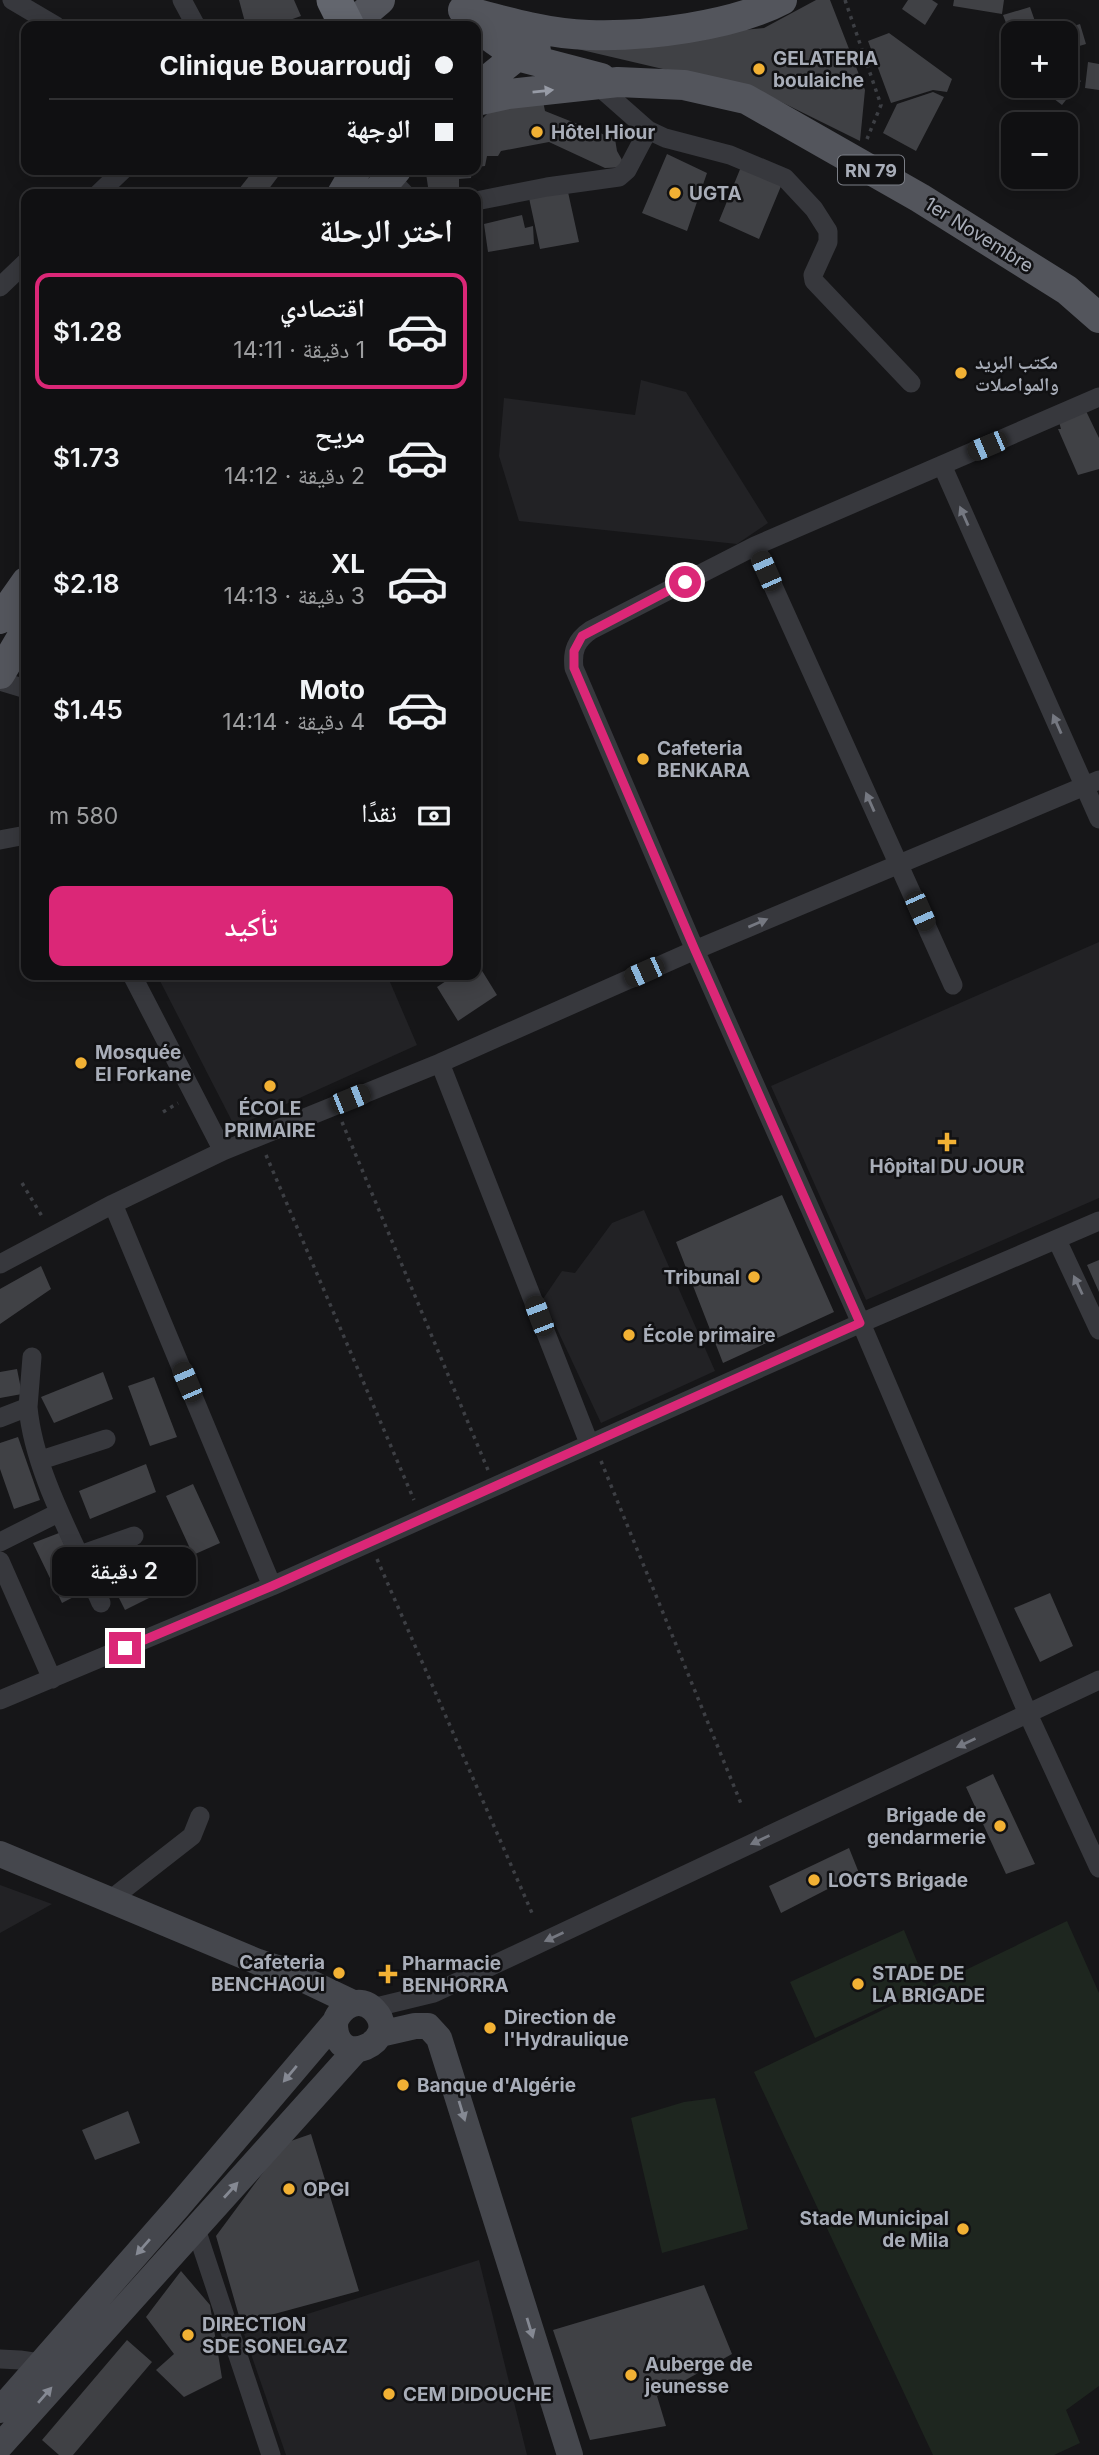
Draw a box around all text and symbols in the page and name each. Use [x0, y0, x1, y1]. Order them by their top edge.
map controls [1001, 21, 1078, 189]
button: + [1001, 21, 1078, 98]
place label: GELATERIA boulaiche [773, 47, 878, 92]
text: Clinique Bouarroudj [159, 50, 411, 81]
marker: GELATERIA boulaiche [751, 61, 767, 77]
one-way arrow [533, 85, 555, 96]
button: − [1001, 112, 1078, 189]
text: الوجهة [346, 113, 411, 144]
place label: Hôtel Hiour [551, 121, 655, 144]
marker: Hôtel Hiour [529, 124, 545, 140]
road number: RN 79 [838, 155, 904, 184]
place label: UGTA [689, 182, 742, 205]
marker: UGTA [667, 185, 683, 201]
street label: 1er Novembre [920, 192, 1038, 278]
text: اختر الرحلة [319, 211, 453, 250]
text: اقتصادي [280, 292, 365, 323]
icon: car [386, 300, 449, 363]
text: $1.28 [53, 316, 122, 347]
text: 1 دقيقة · 14:11 [233, 336, 365, 364]
place label: مكتب البريد والمواصلات [975, 351, 1059, 396]
marker: مكتب البريد والمواصلات [953, 365, 969, 381]
text: مريح [315, 418, 365, 449]
icon: car [386, 426, 449, 489]
car [964, 428, 1011, 464]
text: $1.73 [53, 442, 120, 473]
text: 2 دقيقة · 14:12 [224, 462, 365, 490]
one-way arrow [958, 506, 970, 526]
text: XL [331, 548, 365, 579]
car [748, 548, 785, 594]
icon: car [386, 552, 449, 615]
route start [669, 566, 701, 598]
text: $2.18 [53, 568, 120, 599]
text: 3 دقيقة · 14:13 [224, 582, 365, 610]
text: Moto [300, 674, 365, 705]
icon: car [386, 678, 449, 741]
text: $1.45 [53, 694, 123, 725]
text: 4 دقيقة · 14:14 [222, 708, 365, 736]
one-way arrow [1051, 713, 1062, 734]
place label: Cafeteria BENKARA [657, 737, 750, 782]
marker: Cafeteria BENKARA [635, 751, 651, 767]
one-way arrow [864, 792, 876, 812]
text: نقدًا [361, 797, 397, 828]
icon: cash [415, 797, 453, 835]
text: 580 m [49, 802, 118, 830]
button: تأكيد [49, 886, 453, 966]
car [902, 888, 939, 934]
one-way arrow [747, 918, 768, 929]
car [621, 954, 668, 990]
place label: Mosquée El Forkane [95, 1041, 192, 1086]
marker: Mosquée El Forkane [73, 1055, 89, 1071]
marker: ÉCOLE PRIMAIRE [262, 1078, 278, 1094]
car [327, 1081, 374, 1117]
place label: ÉCOLE PRIMAIRE [224, 1097, 316, 1142]
marker: Hôpital DU JOUR [937, 1132, 957, 1152]
place label: Hôpital DU JOUR [870, 1155, 1025, 1178]
place label: Tribunal [664, 1266, 740, 1289]
marker: Tribunal [746, 1269, 762, 1285]
one-way arrow [1072, 1275, 1084, 1295]
car [522, 1293, 557, 1339]
place label: École primaire [643, 1324, 775, 1347]
marker: École primaire [621, 1327, 637, 1343]
car [170, 1359, 205, 1405]
callout: 2 دقيقة [53, 1546, 197, 1596]
text: 2 دقيقة [90, 1557, 158, 1585]
route end [109, 1632, 141, 1664]
one-way arrow [956, 1737, 976, 1749]
place label: Brigade de gendarmerie [867, 1804, 986, 1849]
marker: Brigade de gendarmerie [992, 1818, 1008, 1834]
one-way arrow [750, 1834, 770, 1845]
place label: LOGTS Brigade [828, 1869, 968, 1892]
marker: LOGTS Brigade [806, 1872, 822, 1888]
one-way arrow [544, 1931, 564, 1942]
place label: Cafeteria BENCHAOUI [211, 1951, 325, 1996]
place label: Pharmacie BENHORRA [402, 1952, 509, 1997]
place label: STADE DE LA BRIGADE [872, 1962, 985, 2007]
marker: Cafeteria BENCHAOUI [331, 1965, 347, 1981]
marker: Pharmacie BENHORRA [380, 1966, 396, 1982]
marker: STADE DE LA BRIGADE [850, 1976, 866, 1992]
place label: Direction de l'Hydraulique [504, 2006, 629, 2051]
marker: Direction de l'Hydraulique [482, 2020, 498, 2036]
one-way arrow [283, 2064, 298, 2082]
place label: Banque d'Algérie [417, 2074, 576, 2097]
marker: Banque d'Algérie [395, 2077, 411, 2093]
one-way arrow [457, 2100, 468, 2121]
place label: OPGI [303, 2178, 350, 2201]
marker: OPGI [281, 2181, 297, 2197]
one-way arrow [222, 2182, 238, 2199]
place label: Stade Municipal de Mila [800, 2207, 949, 2252]
marker: Stade Municipal de Mila [955, 2221, 971, 2237]
one-way arrow [135, 2238, 151, 2256]
place label: DIRECTION SDE SONELGAZ [202, 2313, 348, 2358]
one-way arrow [526, 2317, 536, 2338]
marker: DIRECTION SDE SONELGAZ [180, 2327, 196, 2343]
place label: Auberge de jeunesse [644, 2353, 753, 2398]
marker: Auberge de jeunesse [623, 2367, 639, 2383]
place label: CEM DIDOUCHE [403, 2383, 552, 2406]
one-way arrow [37, 2386, 53, 2404]
marker: CEM DIDOUCHE [381, 2386, 397, 2402]

